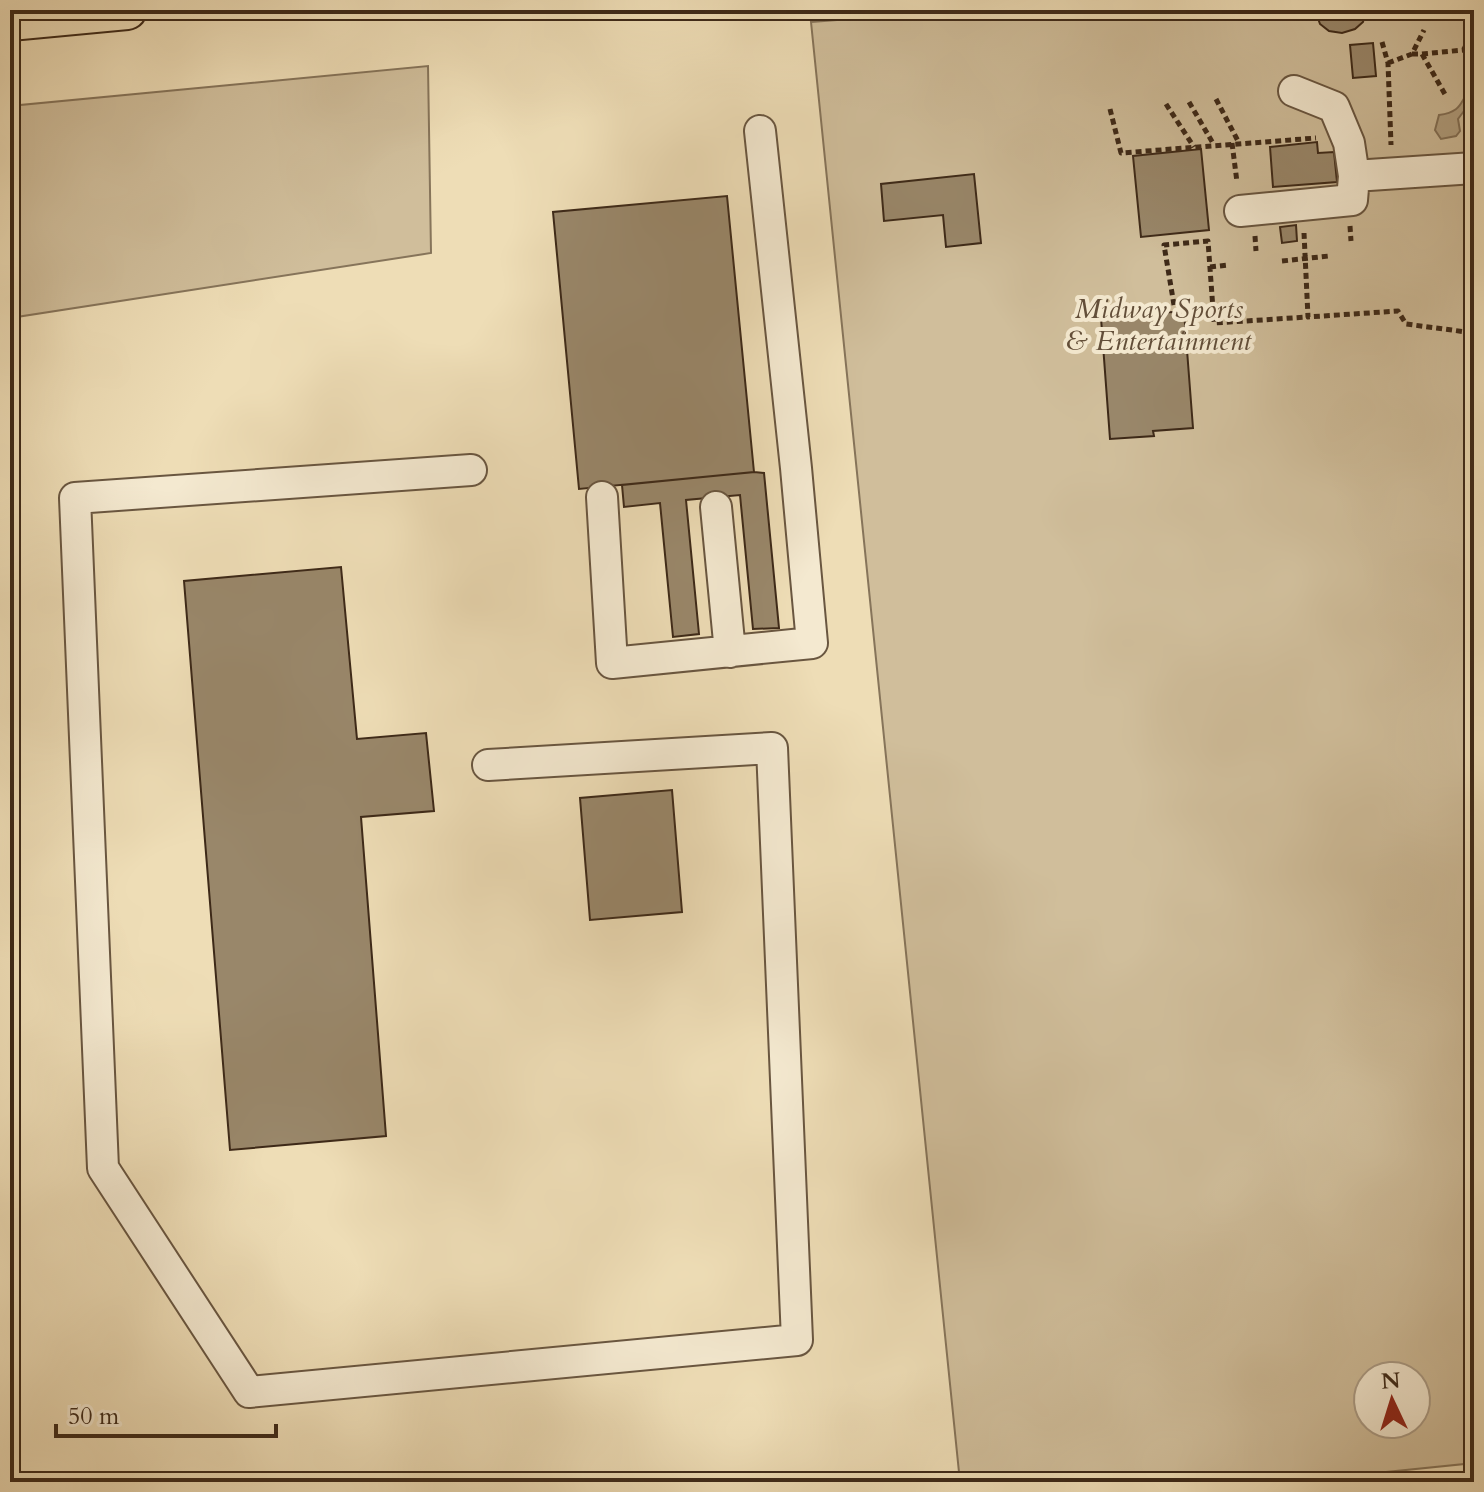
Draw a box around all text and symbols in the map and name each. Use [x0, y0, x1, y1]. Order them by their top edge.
park label: Midway Sports & Entertainment [1067, 290, 1252, 360]
north arrow [1352, 1360, 1432, 1440]
text: N [1380, 1365, 1401, 1397]
scale bar [56, 1388, 276, 1438]
text: 50 m [68, 1400, 120, 1433]

